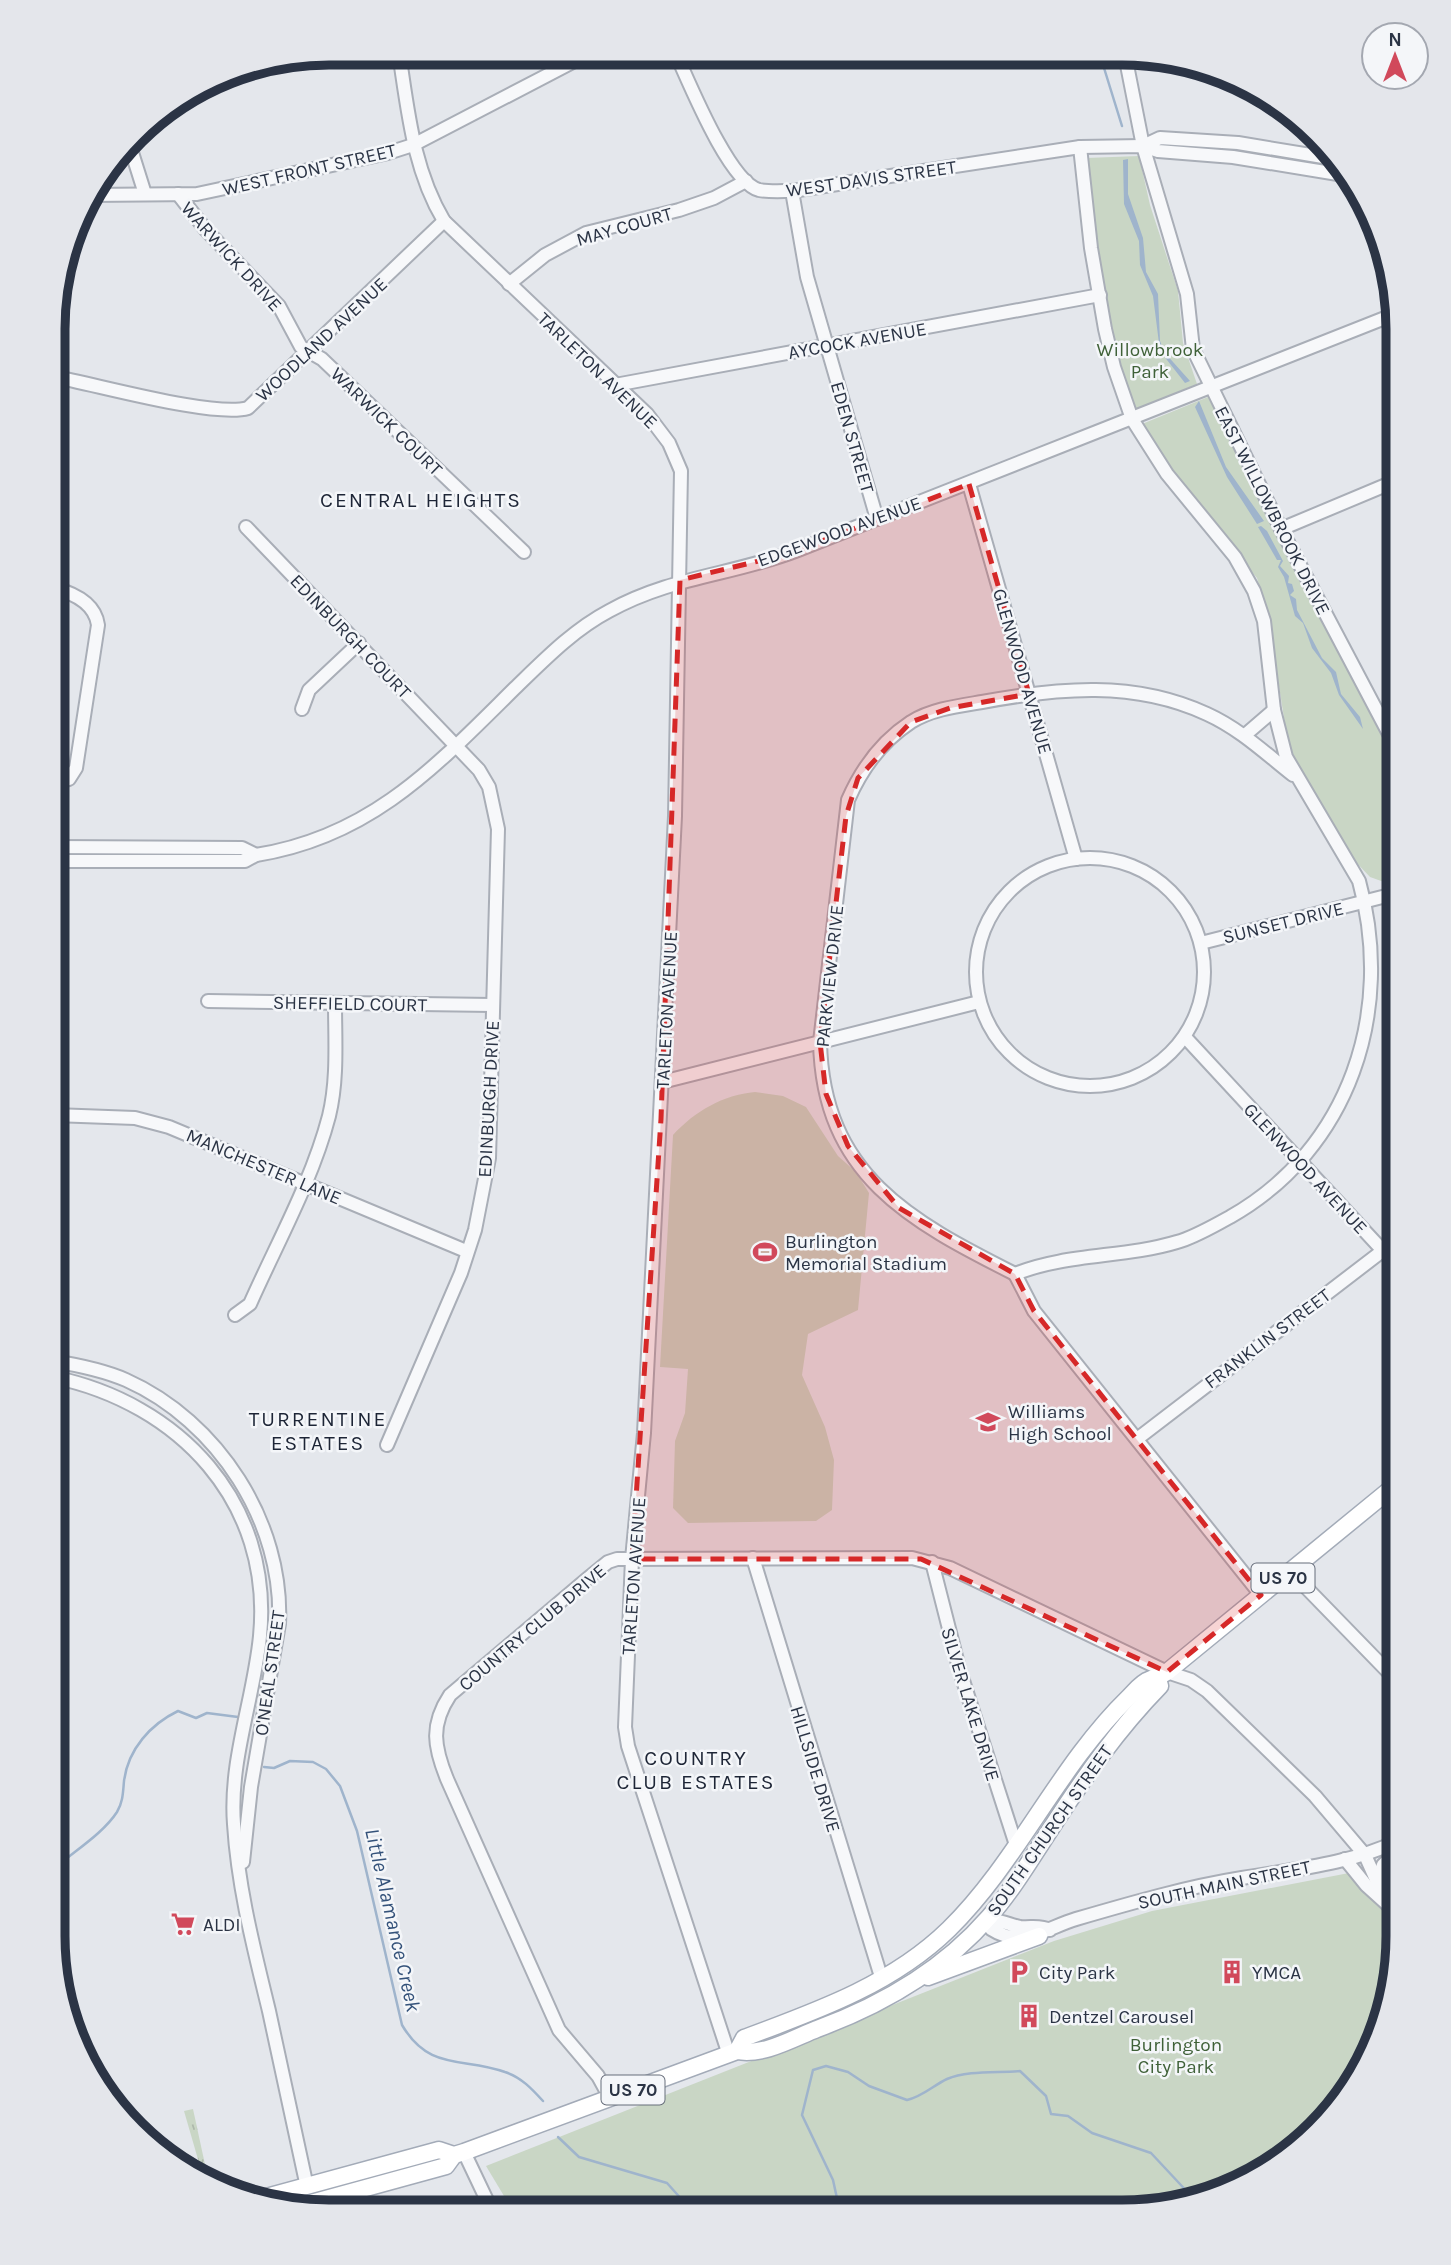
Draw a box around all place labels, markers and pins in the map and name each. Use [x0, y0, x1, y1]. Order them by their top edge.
place label: Burlington Memorial Stadium [785, 1231, 947, 1275]
sports icon: Burlington Memorial Stadium [751, 1238, 779, 1266]
place label: Williams High School [1008, 1401, 1112, 1445]
school or university icon: Williams High School [974, 1408, 1002, 1436]
supermarket icon: ALDI [169, 1910, 197, 1938]
place label: ALDI [203, 1914, 241, 1936]
parking icon: City Park [1005, 1958, 1033, 1986]
building icon: YMCA [1218, 1958, 1246, 1986]
place label: City Park [1039, 1962, 1116, 1984]
place label: YMCA [1252, 1962, 1301, 1984]
building icon: Dentzel Carousel [1015, 2002, 1043, 2030]
place label: Dentzel Carousel [1049, 2006, 1194, 2028]

